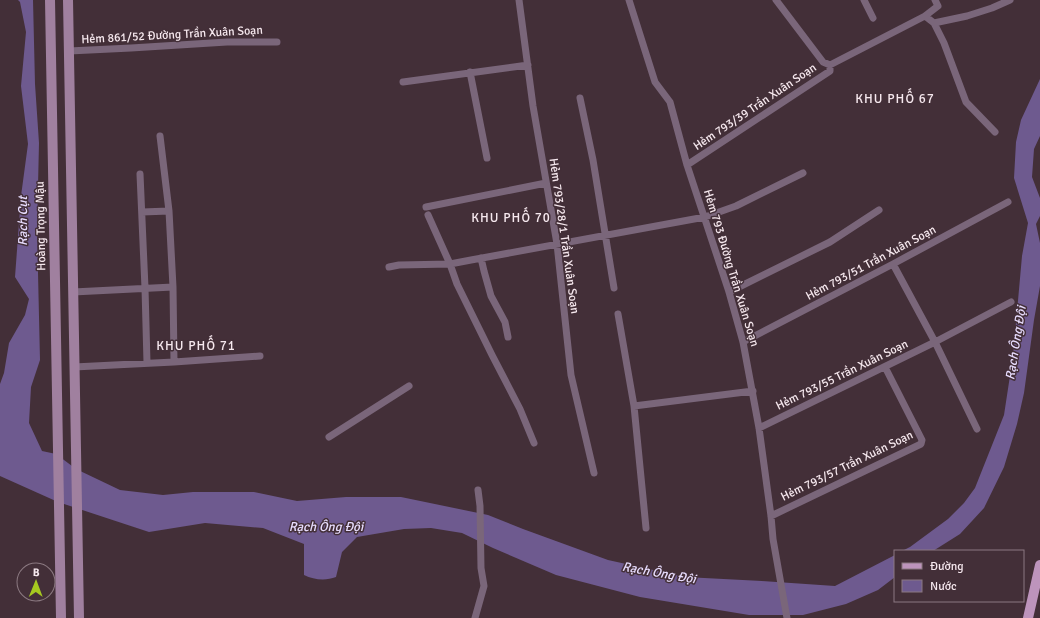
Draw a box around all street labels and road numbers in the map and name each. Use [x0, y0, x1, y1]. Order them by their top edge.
street label: Hẻm 861/52 Đường Trần Xuân Soạn [81, 23, 263, 47]
street label: Hẻm 793/39 Trần Xuân Soạn [691, 60, 819, 154]
street label: Hẻm 793/28/1 Trần Xuân Soạn [546, 157, 582, 315]
street label: Hoàng Trọng Mậu [33, 181, 49, 271]
street label: Hẻm 793 Đường Trần Xuân Soạn [700, 187, 762, 349]
street label: Hẻm 793/51 Trần Xuân Soạn [803, 222, 939, 304]
street label: Hẻm 793/55 Trần Xuân Soạn [773, 336, 911, 414]
street label: Hẻm 793/57 Trần Xuân Soạn [778, 427, 916, 505]

